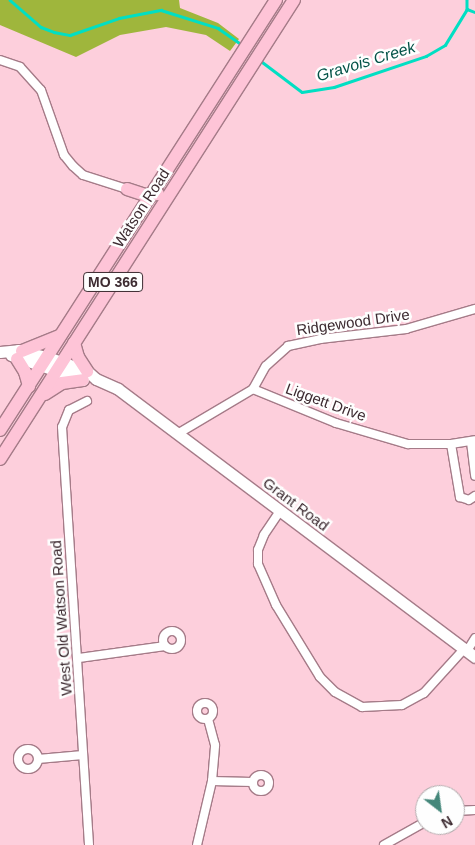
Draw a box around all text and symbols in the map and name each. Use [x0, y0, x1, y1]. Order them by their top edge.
water label: Gravois Creek [314, 38, 418, 86]
street label: Watson Road [109, 165, 173, 251]
road number: MO 366 [83, 270, 143, 294]
street label: Ridgewood Drive [295, 305, 411, 339]
street label: Liggett Drive [283, 379, 369, 425]
street label: Grant Road [260, 473, 332, 535]
street label: West Old Watson Road [47, 540, 75, 696]
north arrow [415, 785, 465, 835]
text: N [439, 813, 455, 832]

